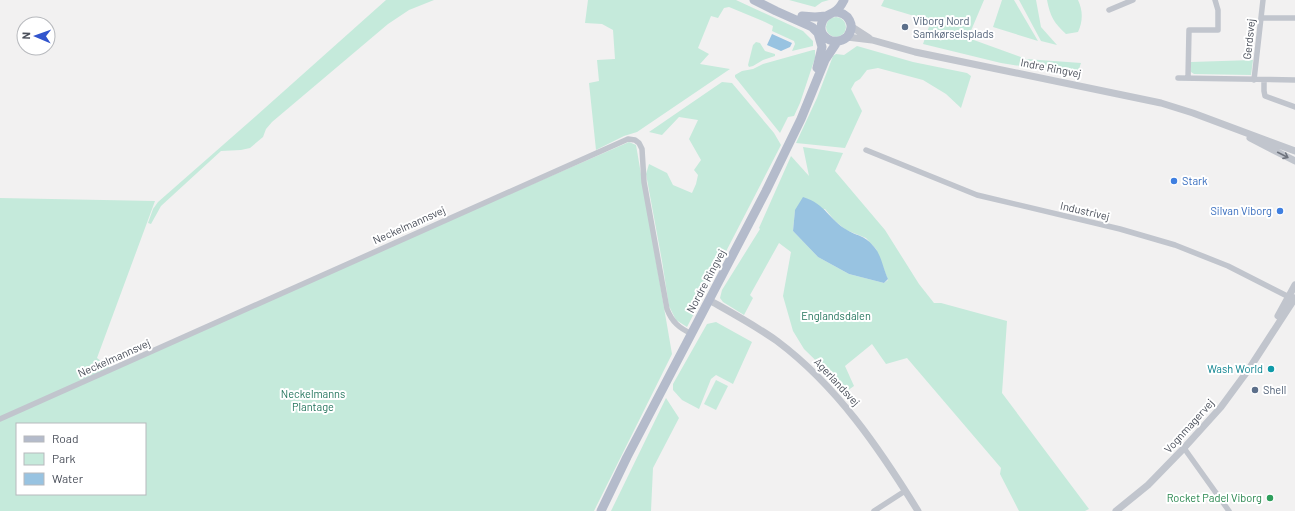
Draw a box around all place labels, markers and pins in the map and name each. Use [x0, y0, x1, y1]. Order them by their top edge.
place label: Viborg Nord Samkørselsplads [913, 14, 994, 40]
marker: Viborg Nord Samkørselsplads [900, 22, 910, 32]
place label: Stark [1182, 174, 1208, 187]
marker: Stark [1169, 176, 1179, 186]
place label: Silvan Viborg [1210, 204, 1272, 217]
marker: Silvan Viborg [1275, 206, 1285, 216]
place label: Wash World [1207, 362, 1263, 375]
marker: Wash World [1266, 364, 1276, 374]
place label: Shell [1263, 383, 1286, 396]
marker: Shell [1250, 385, 1260, 395]
place label: Rocket Padel Viborg [1167, 491, 1262, 504]
marker: Rocket Padel Viborg [1265, 493, 1275, 503]

